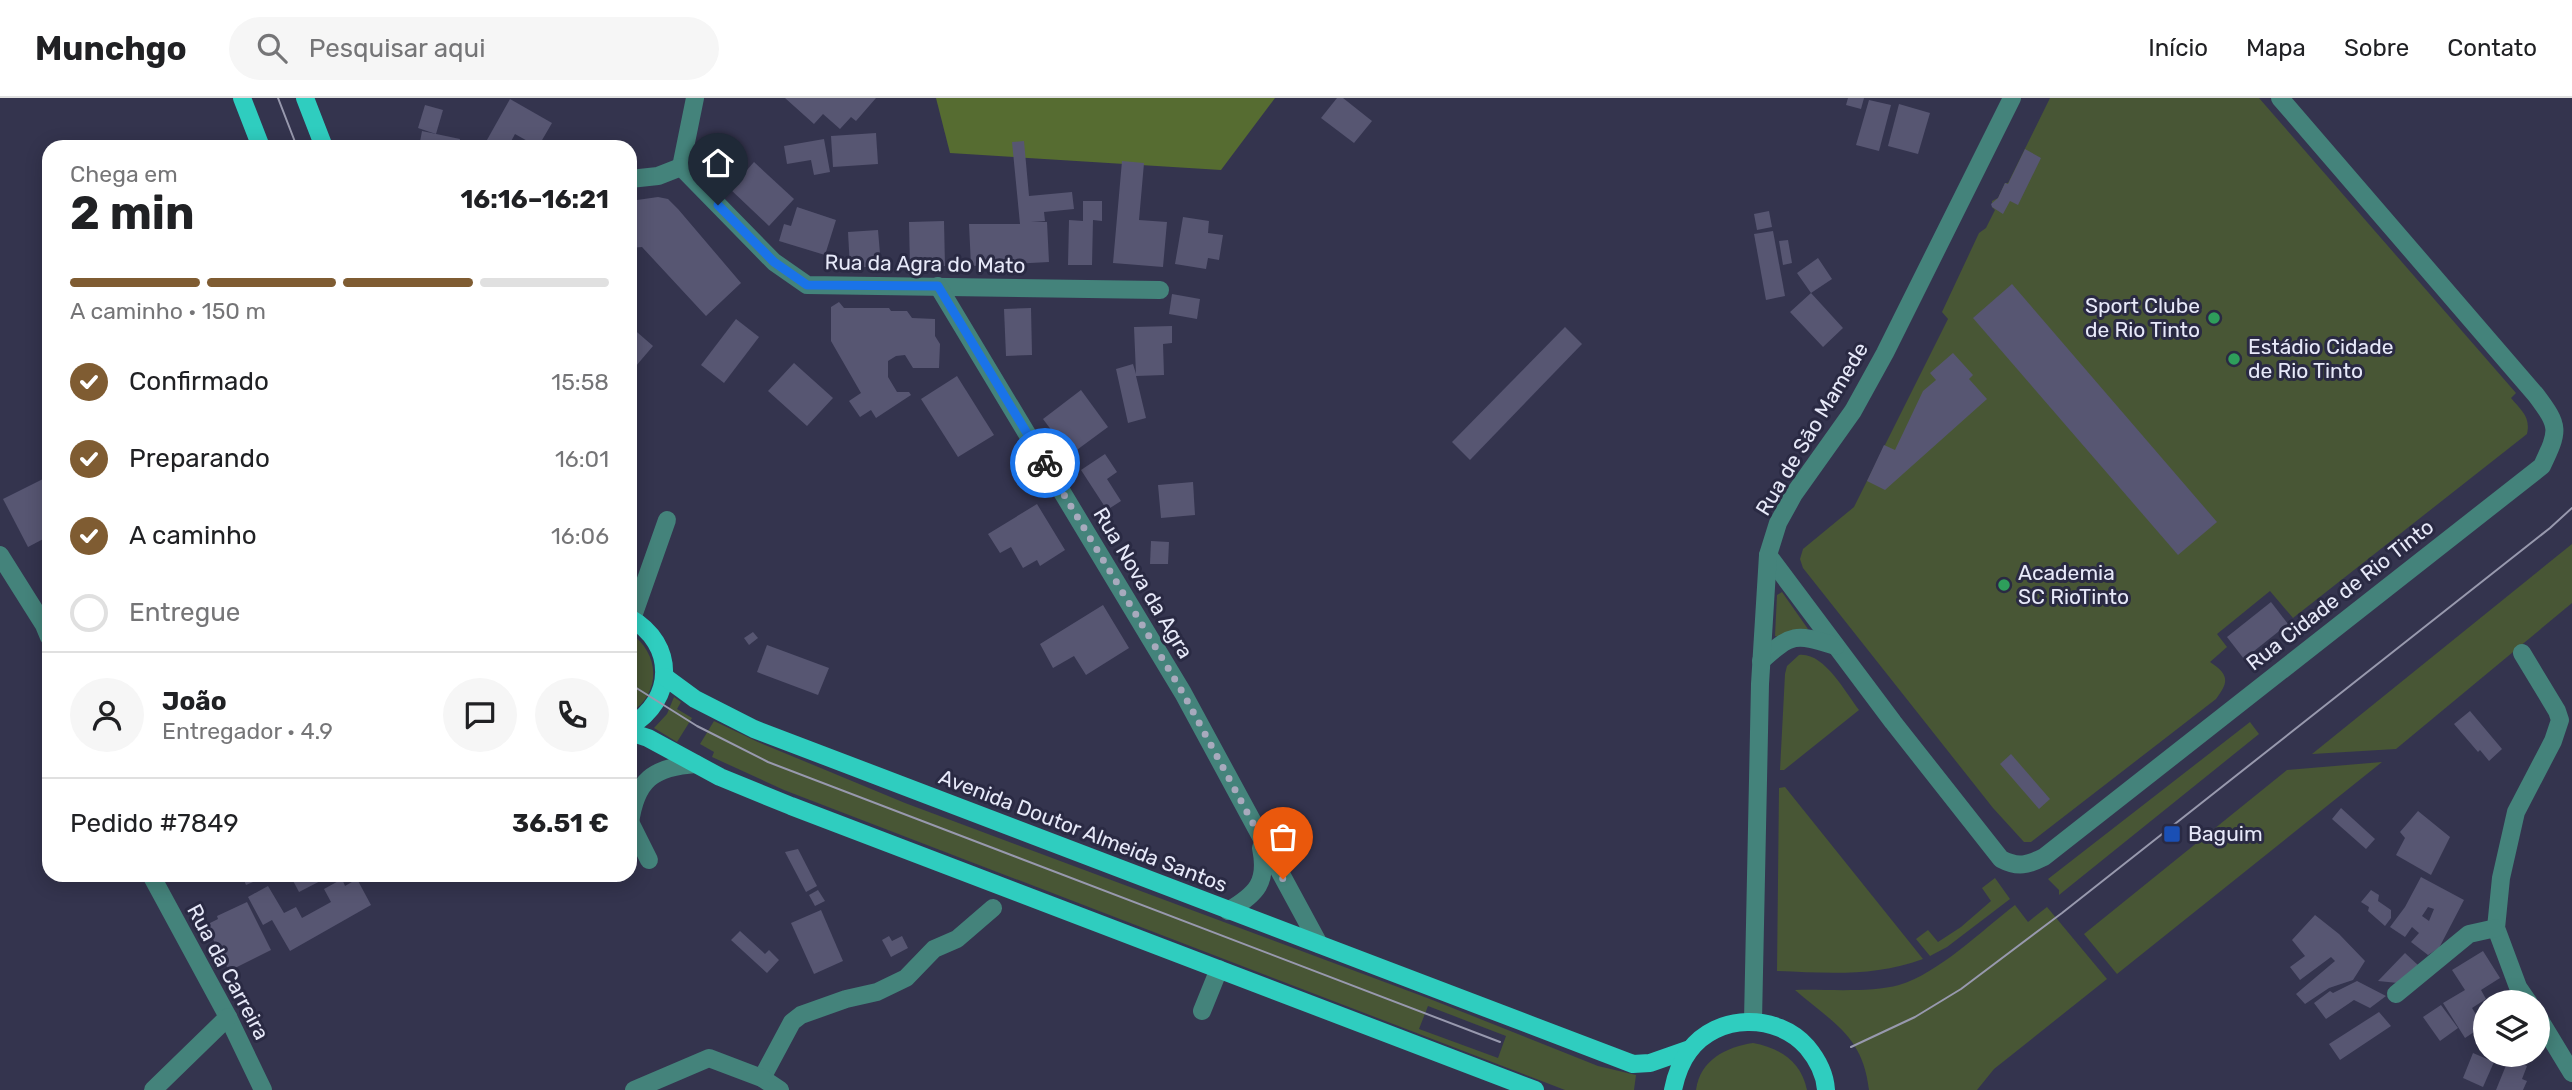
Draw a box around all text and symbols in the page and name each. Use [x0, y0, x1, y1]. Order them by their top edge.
search box [229, 17, 719, 80]
text: Munchgo [35, 29, 187, 68]
icon: search [253, 29, 291, 67]
text: Pesquisar aqui [309, 33, 486, 64]
text: Início [2148, 34, 2208, 62]
text: Mapa [2246, 34, 2306, 62]
text: Sobre [2344, 34, 2409, 62]
text: Contato [2447, 34, 2537, 62]
pin [688, 133, 748, 205]
icon: home [699, 144, 737, 182]
text: Chega em [70, 160, 178, 188]
text: 16:16–16:21 [460, 184, 609, 215]
text: 2 min [70, 186, 195, 241]
street label: Rua da Agra do Mato [824, 249, 1026, 278]
place label: Sport Clube de Rio Tinto [2085, 293, 2200, 342]
text: A caminho · 150 m [70, 297, 266, 325]
marker: Sport Clube de Rio Tinto [2206, 310, 2222, 326]
place label: Estádio Cidade de Rio Tinto [2248, 334, 2393, 383]
street label: Rua de São Mamede [1750, 338, 1873, 520]
marker: Estádio Cidade de Rio Tinto [2226, 351, 2242, 367]
icon: check [70, 363, 108, 401]
text: Confirmado [129, 366, 269, 397]
text: 15:58 [551, 368, 609, 396]
courier [1010, 428, 1080, 498]
icon: check [70, 440, 108, 478]
text: Preparando [129, 443, 270, 474]
icon: bike [1026, 444, 1064, 482]
text: 16:01 [555, 445, 609, 473]
street label: Rua Nova da Agra [1088, 503, 1198, 663]
street label: Rua Cidade de Rio Tinto [2241, 514, 2438, 675]
icon: check [70, 517, 108, 555]
text: A caminho [129, 520, 257, 551]
text: 16:06 [551, 522, 609, 550]
place label: Academia SC RioTinto [2018, 560, 2129, 609]
marker: Academia SC RioTinto [1996, 577, 2012, 593]
text: Entregue [129, 597, 240, 628]
button: person [70, 678, 144, 752]
button: chat [443, 678, 517, 752]
button: phone [535, 678, 609, 752]
text: João [162, 686, 227, 717]
text: Entregador · 4.9 [162, 717, 333, 745]
street label: Avenida Doutor Almeida Santos [935, 764, 1231, 897]
pin [1253, 807, 1313, 879]
text: Pedido #7849 [70, 808, 239, 839]
text: 36.51 € [512, 808, 609, 839]
icon: bag [1264, 818, 1302, 856]
place label: Baguim [2188, 821, 2263, 846]
marker: Baguim [2162, 824, 2182, 844]
street label: Rua da Carreira [182, 900, 275, 1044]
map controls [2473, 990, 2550, 1067]
button: layers [2473, 990, 2550, 1067]

